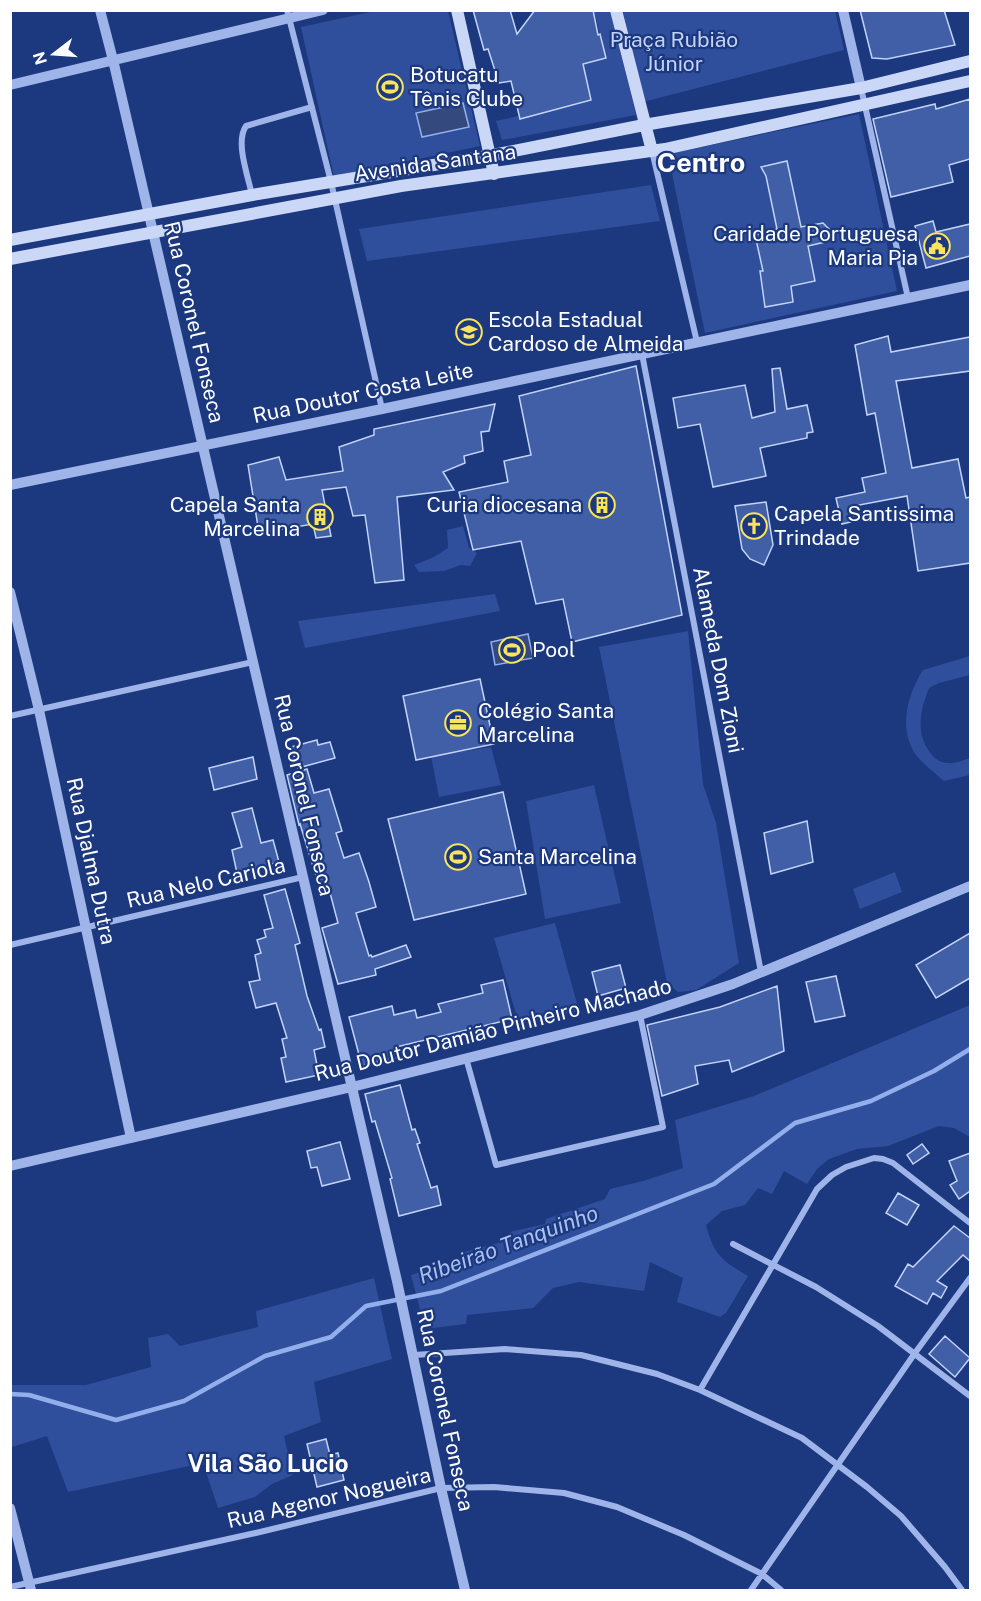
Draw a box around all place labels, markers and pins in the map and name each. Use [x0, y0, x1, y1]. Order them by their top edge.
place label: Botucatu Tênis Clube [410, 62, 523, 111]
sports icon: Botucatu Tênis Clube [375, 72, 405, 102]
place label: Caridade Portuguesa Maria Pia [713, 221, 918, 270]
public building icon: Caridade Portuguesa Maria Pia [922, 231, 952, 261]
place label: Escola Estadual Cardoso de Almeida [488, 307, 683, 356]
school or university icon: Escola Estadual Cardoso de Almeida [454, 317, 484, 347]
building icon: Curia diocesana [587, 490, 617, 520]
place label: Capela Santa Marcelina [170, 492, 300, 541]
place label: Curia diocesana [426, 492, 582, 517]
place label: Capela Santissima Trindade [774, 501, 954, 550]
building icon: Capela Santa Marcelina [305, 502, 335, 532]
church icon: Capela Santissima Trindade [739, 511, 769, 541]
sports icon: Pool [497, 635, 527, 665]
place label: Pool [532, 637, 575, 662]
place label: Colégio Santa Marcelina [478, 698, 614, 747]
office icon: Colégio Santa Marcelina [443, 708, 473, 738]
sports icon: Santa Marcelina [443, 842, 473, 872]
place label: Santa Marcelina [478, 844, 637, 869]

